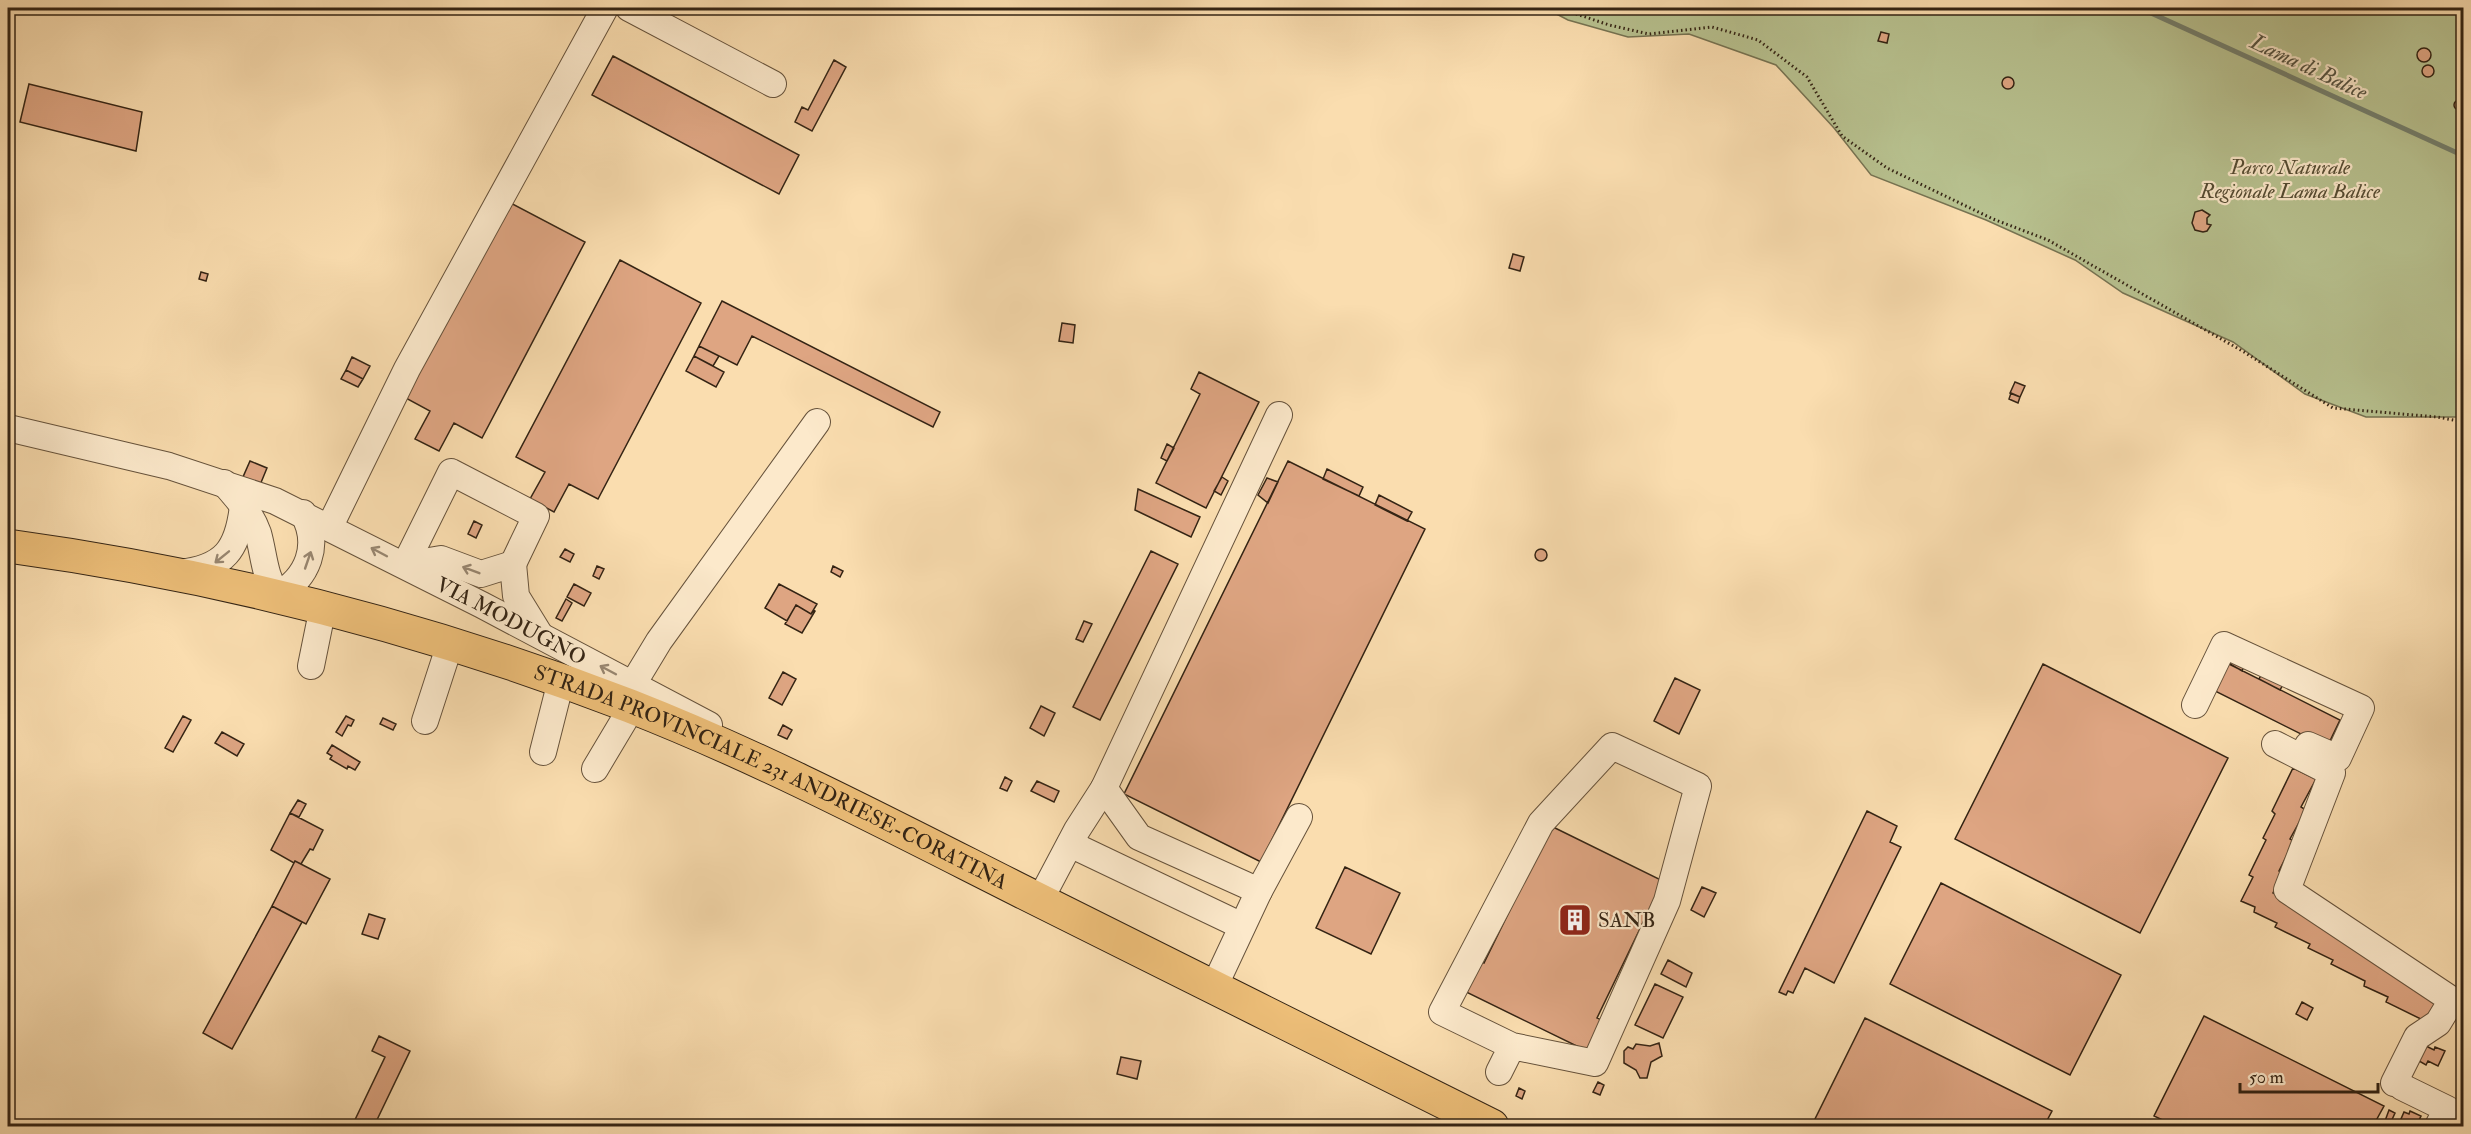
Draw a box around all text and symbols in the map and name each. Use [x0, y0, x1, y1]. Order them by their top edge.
water label: Lama di Balice [2245, 27, 2372, 107]
park label: Parco Naturale Regionale Lama Balice [2199, 154, 2381, 205]
one-way arrow [370, 545, 388, 557]
one-way arrow [214, 550, 230, 563]
one-way arrow [303, 550, 314, 569]
one-way arrow [462, 564, 480, 575]
street label: VIA MODUGNO [432, 571, 591, 671]
street label: STRADA PROVINCIALE 231 ANDRIESE-CORATINA [530, 659, 1012, 896]
one-way arrow [599, 664, 617, 675]
building icon: SANB [1557, 902, 1593, 938]
place label: SANB [1598, 907, 1656, 934]
scale bar [2240, 1056, 2378, 1094]
text: 50 m [2249, 1066, 2284, 1089]

